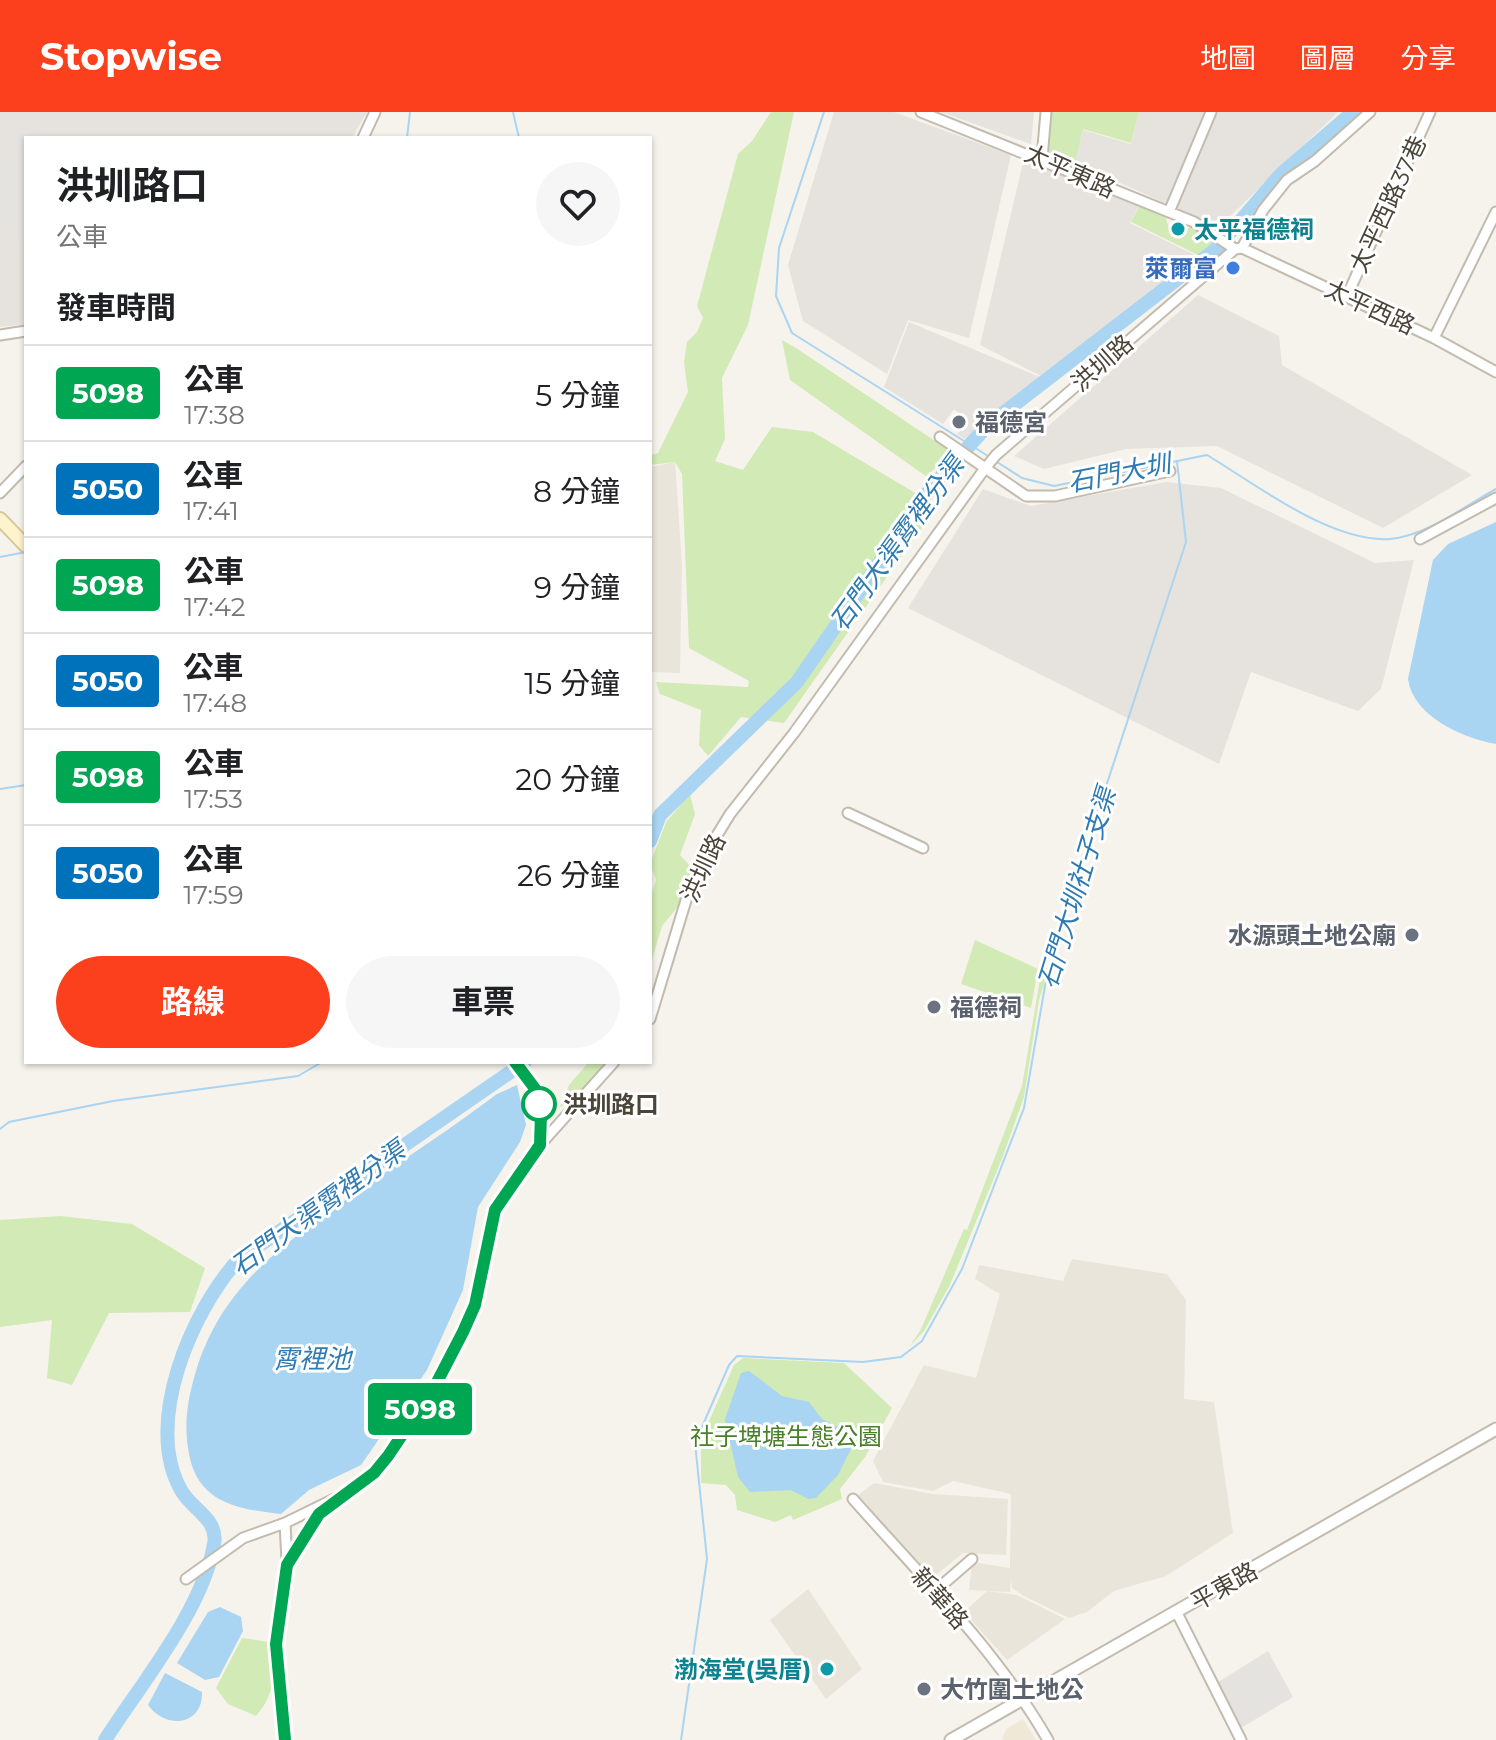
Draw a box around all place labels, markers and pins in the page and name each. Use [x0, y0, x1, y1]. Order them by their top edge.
place label: 太平福德祠 [1194, 215, 1314, 244]
marker: 太平福德祠 [1169, 220, 1187, 238]
place label: 萊爾富 [1145, 254, 1217, 283]
marker: 萊爾富 [1224, 259, 1242, 277]
place label: 福德宮 [975, 408, 1047, 437]
marker: 福德宮 [950, 413, 968, 431]
place label: 水源頭土地公廟 [1228, 921, 1396, 950]
marker: 水源頭土地公廟 [1403, 926, 1421, 944]
place label: 福德祠 [950, 993, 1022, 1022]
marker: 福德祠 [925, 998, 943, 1016]
marker: 洪圳路口 [522, 1087, 556, 1121]
place label: 洪圳路口 [563, 1090, 659, 1119]
place label: 渤海堂(吳厝) [674, 1655, 811, 1684]
marker: 渤海堂(吳厝) [818, 1660, 836, 1678]
place label: 大竹圍土地公 [940, 1675, 1084, 1704]
marker: 大竹圍土地公 [915, 1680, 933, 1698]

